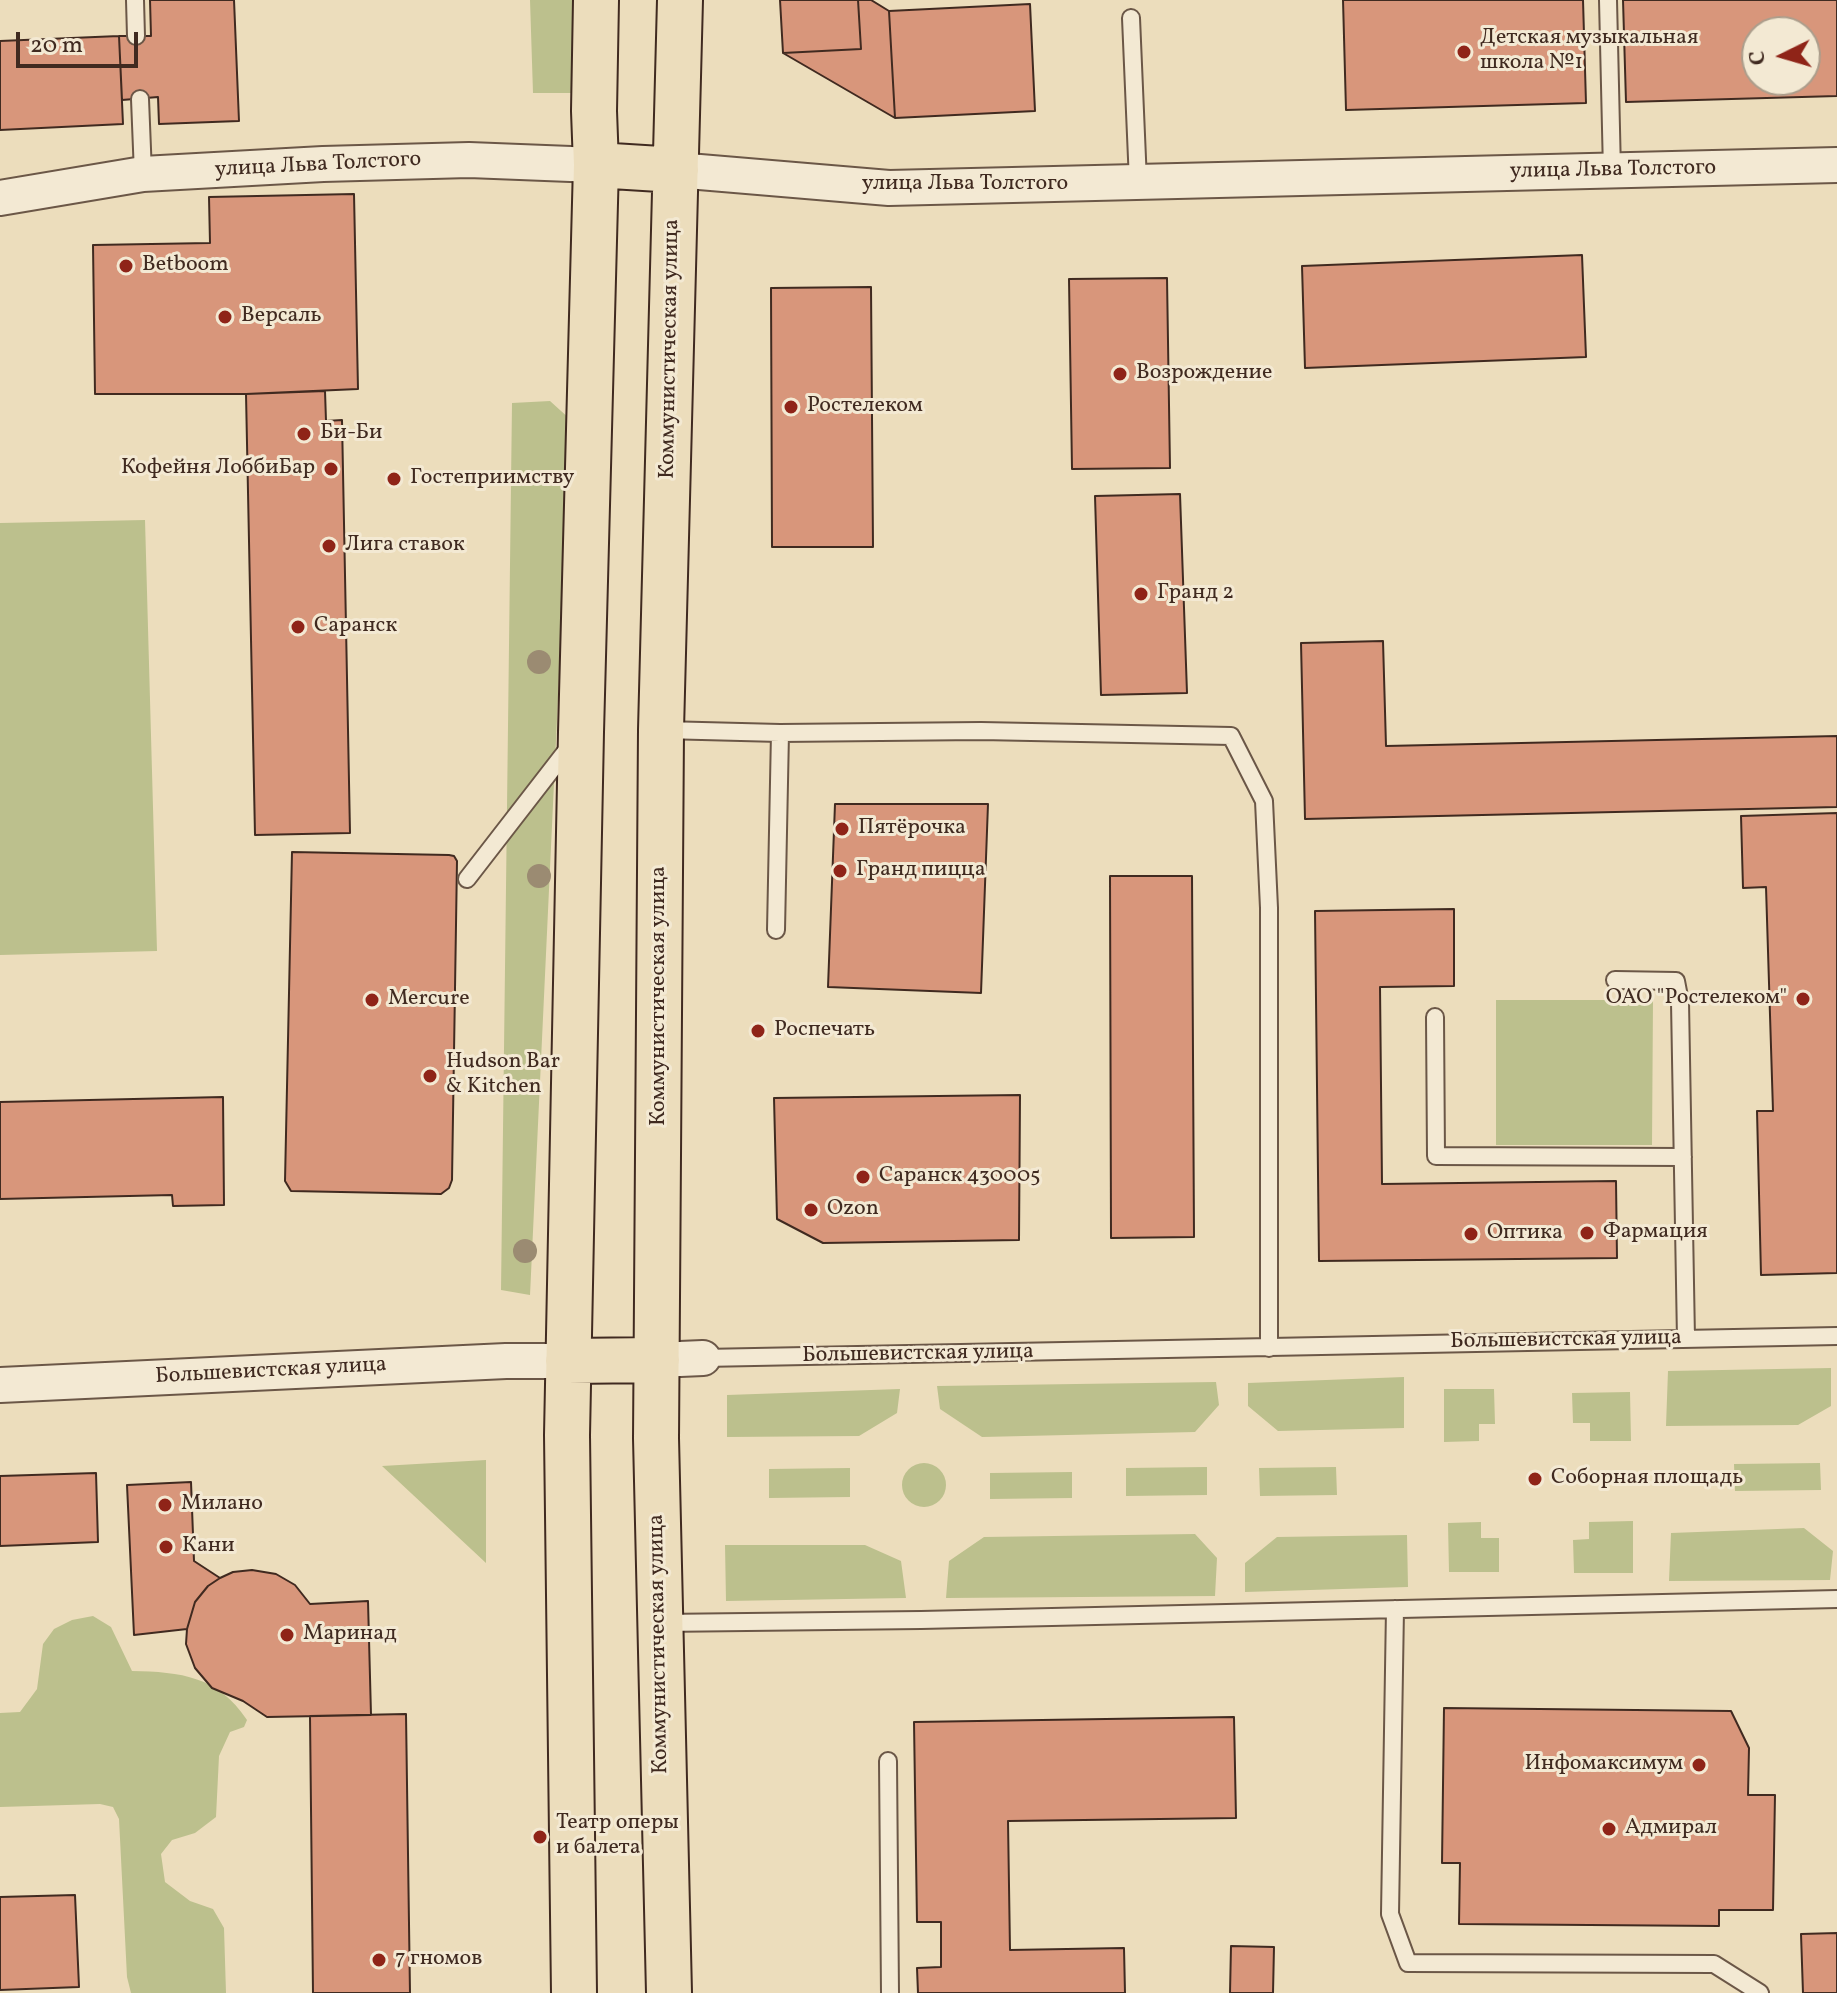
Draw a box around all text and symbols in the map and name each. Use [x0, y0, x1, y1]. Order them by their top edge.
scale bar [20, 16, 142, 66]
north arrow [1741, 16, 1821, 96]
place label: Детская музыкальная школа №1 [1480, 26, 1698, 78]
text: 20 m [30, 29, 83, 63]
marker: Детская музыкальная школа №1 [1455, 43, 1473, 61]
text: С [1743, 50, 1775, 66]
street label: улица Льва Толстого [214, 147, 422, 185]
street label: улица Льва Толстого [1510, 156, 1716, 186]
street label: улица Льва Толстого [862, 172, 1068, 198]
street label: Коммунистическая улица [656, 219, 686, 479]
place label: Betboom [142, 253, 229, 279]
marker: Betboom [117, 257, 135, 275]
place label: Версаль [241, 304, 322, 330]
marker: Версаль [216, 308, 234, 326]
place label: Возрождение [1136, 361, 1272, 387]
marker: Возрождение [1111, 365, 1129, 383]
place label: Ростелеком [807, 394, 923, 420]
marker: Ростелеком [782, 398, 800, 416]
place label: Би-Би [320, 421, 382, 447]
marker: Би-Би [295, 425, 313, 443]
place label: Кофейня ЛоббиБар [121, 456, 315, 482]
marker: Кофейня ЛоббиБар [322, 460, 340, 478]
place label: Гостеприимству [410, 466, 574, 492]
marker: Гостеприимству [385, 470, 403, 488]
place label: Лига ставок [345, 533, 465, 559]
marker: Лига ставок [320, 537, 338, 555]
place label: Гранд 2 [1157, 581, 1234, 607]
marker: Гранд 2 [1132, 585, 1150, 603]
place label: Саранск [314, 614, 397, 640]
marker: Саранск [289, 618, 307, 636]
place label: Пятёрочка [858, 816, 966, 842]
marker: Пятёрочка [833, 820, 851, 838]
place label: Гранд пицца [856, 858, 986, 884]
marker: Гранд пицца [831, 862, 849, 880]
street label: Коммунистическая улица [647, 866, 673, 1126]
place label: ОАО "Ростелеком" [1606, 986, 1787, 1012]
place label: Mercure [388, 987, 470, 1013]
marker: ОАО "Ростелеком" [1794, 990, 1812, 1008]
marker: Mercure [363, 991, 381, 1009]
place label: Роспечать [774, 1018, 875, 1044]
marker: Роспечать [749, 1022, 767, 1040]
place label: Hudson Bar & Kitchen [446, 1050, 560, 1102]
marker: Hudson Bar & Kitchen [421, 1067, 439, 1085]
place label: Саранск 430005 [879, 1164, 1041, 1190]
marker: Саранск 430005 [854, 1168, 872, 1186]
place label: Ozon [827, 1197, 879, 1223]
marker: Ozon [802, 1201, 820, 1219]
place label: Фармация [1603, 1220, 1708, 1246]
place label: Оптика [1487, 1221, 1563, 1247]
marker: Фармация [1578, 1224, 1596, 1242]
marker: Оптика [1462, 1225, 1480, 1243]
street label: Большевистская улица [1450, 1326, 1682, 1356]
street label: Большевистская улица [802, 1340, 1034, 1370]
street label: Большевистская улица [155, 1353, 387, 1391]
place label: Соборная площадь [1551, 1466, 1743, 1492]
marker: Соборная площадь [1526, 1470, 1544, 1488]
place label: Милано [181, 1492, 263, 1518]
marker: Милано [156, 1496, 174, 1514]
street label: Коммунистическая улица [645, 1514, 675, 1774]
place label: Кани [182, 1534, 235, 1560]
marker: Кани [157, 1538, 175, 1556]
place label: Маринад [303, 1622, 397, 1648]
marker: Маринад [278, 1626, 296, 1644]
place label: Инфомаксимум [1524, 1752, 1683, 1778]
marker: Инфомаксимум [1690, 1756, 1708, 1774]
place label: Театр оперы и балета [556, 1811, 679, 1862]
place label: Адмирал [1625, 1816, 1717, 1842]
marker: Адмирал [1600, 1820, 1618, 1838]
marker: Театр оперы и балета [531, 1828, 549, 1846]
place label: 7 гномов [395, 1947, 482, 1973]
marker: 7 гномов [370, 1951, 388, 1969]

